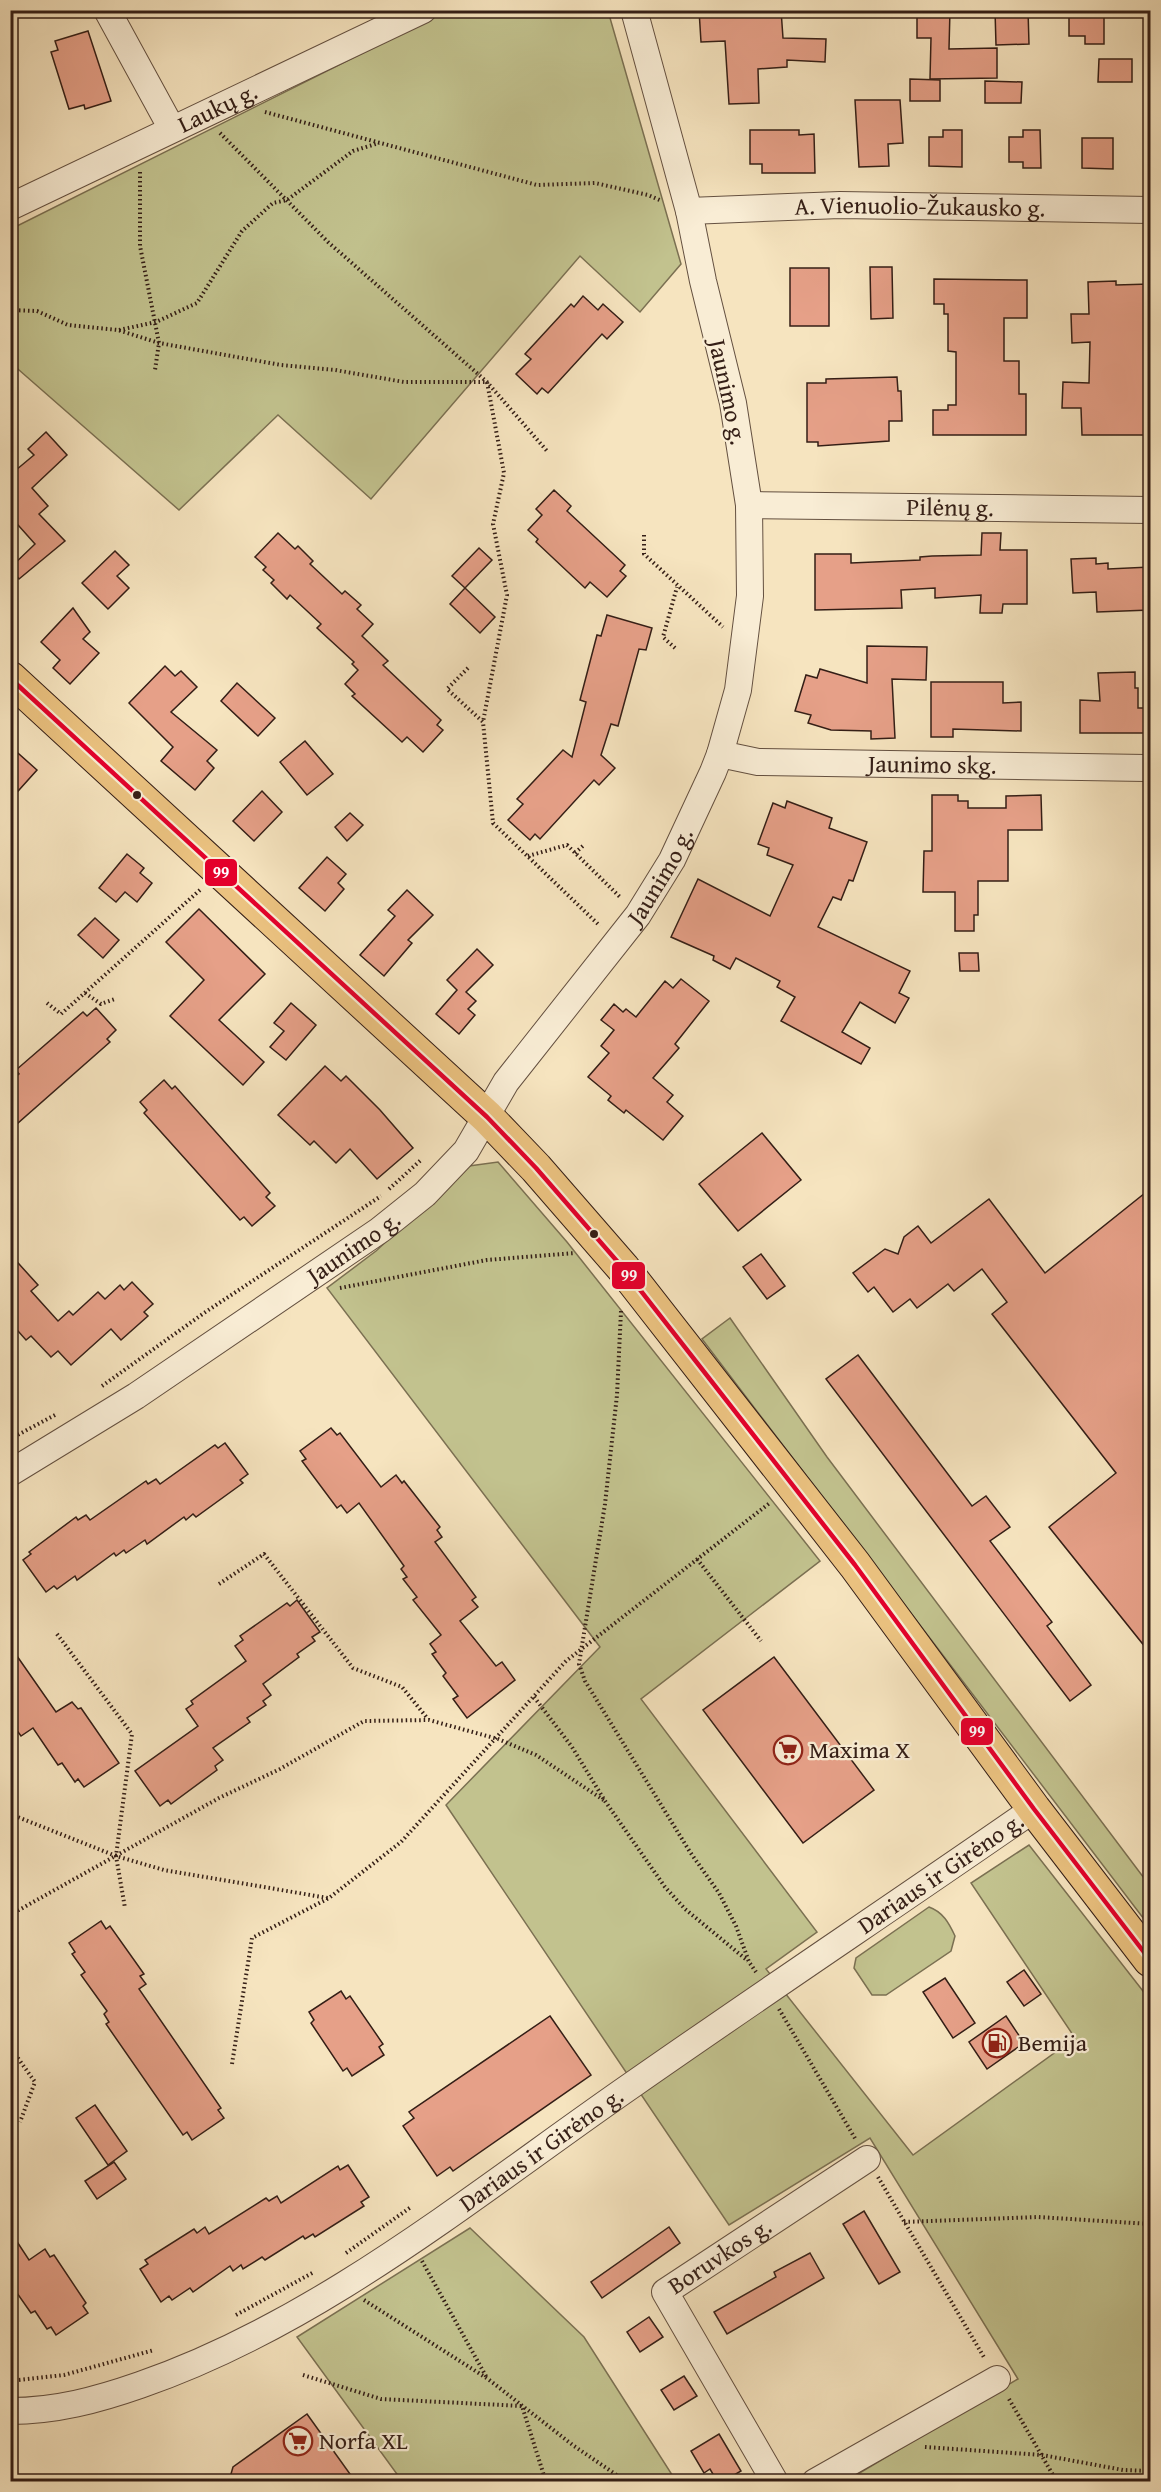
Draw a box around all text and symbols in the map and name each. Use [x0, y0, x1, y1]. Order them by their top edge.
street label: Laukų g. [172, 74, 263, 141]
street label: A. Vienuolio-Žukausko g. [794, 187, 1046, 225]
street label: Jaunimo g. [700, 333, 757, 448]
street label: Pilėnų g. [906, 489, 994, 525]
street label: Jaunimo skg. [865, 746, 997, 783]
unlabelled marker [131, 789, 143, 801]
street label: Jaunimo g. [616, 822, 702, 935]
line badge: 99 [204, 858, 238, 887]
text: 99 [213, 860, 229, 884]
street label: Jaunimo g. [297, 1202, 408, 1294]
unlabelled marker [588, 1228, 600, 1240]
line badge: 99 [611, 1261, 646, 1290]
text: 99 [621, 1263, 637, 1287]
line badge: 99 [960, 1717, 994, 1746]
text: 99 [969, 1719, 985, 1743]
place label: Maxima X [809, 1732, 910, 1767]
supermarket icon: Maxima X [772, 1734, 804, 1766]
street label: Dariaus ir Girėno g. [850, 1803, 1031, 1942]
place label: Bemija [1018, 2025, 1088, 2060]
fuel station icon: Bemija [981, 2027, 1013, 2059]
street label: Dariaus ir Girėno g. [452, 2078, 630, 2220]
street label: Boruvkos g. [661, 2209, 778, 2302]
place label: Norfa XL [319, 2423, 408, 2458]
supermarket icon: Norfa XL [282, 2425, 314, 2457]

